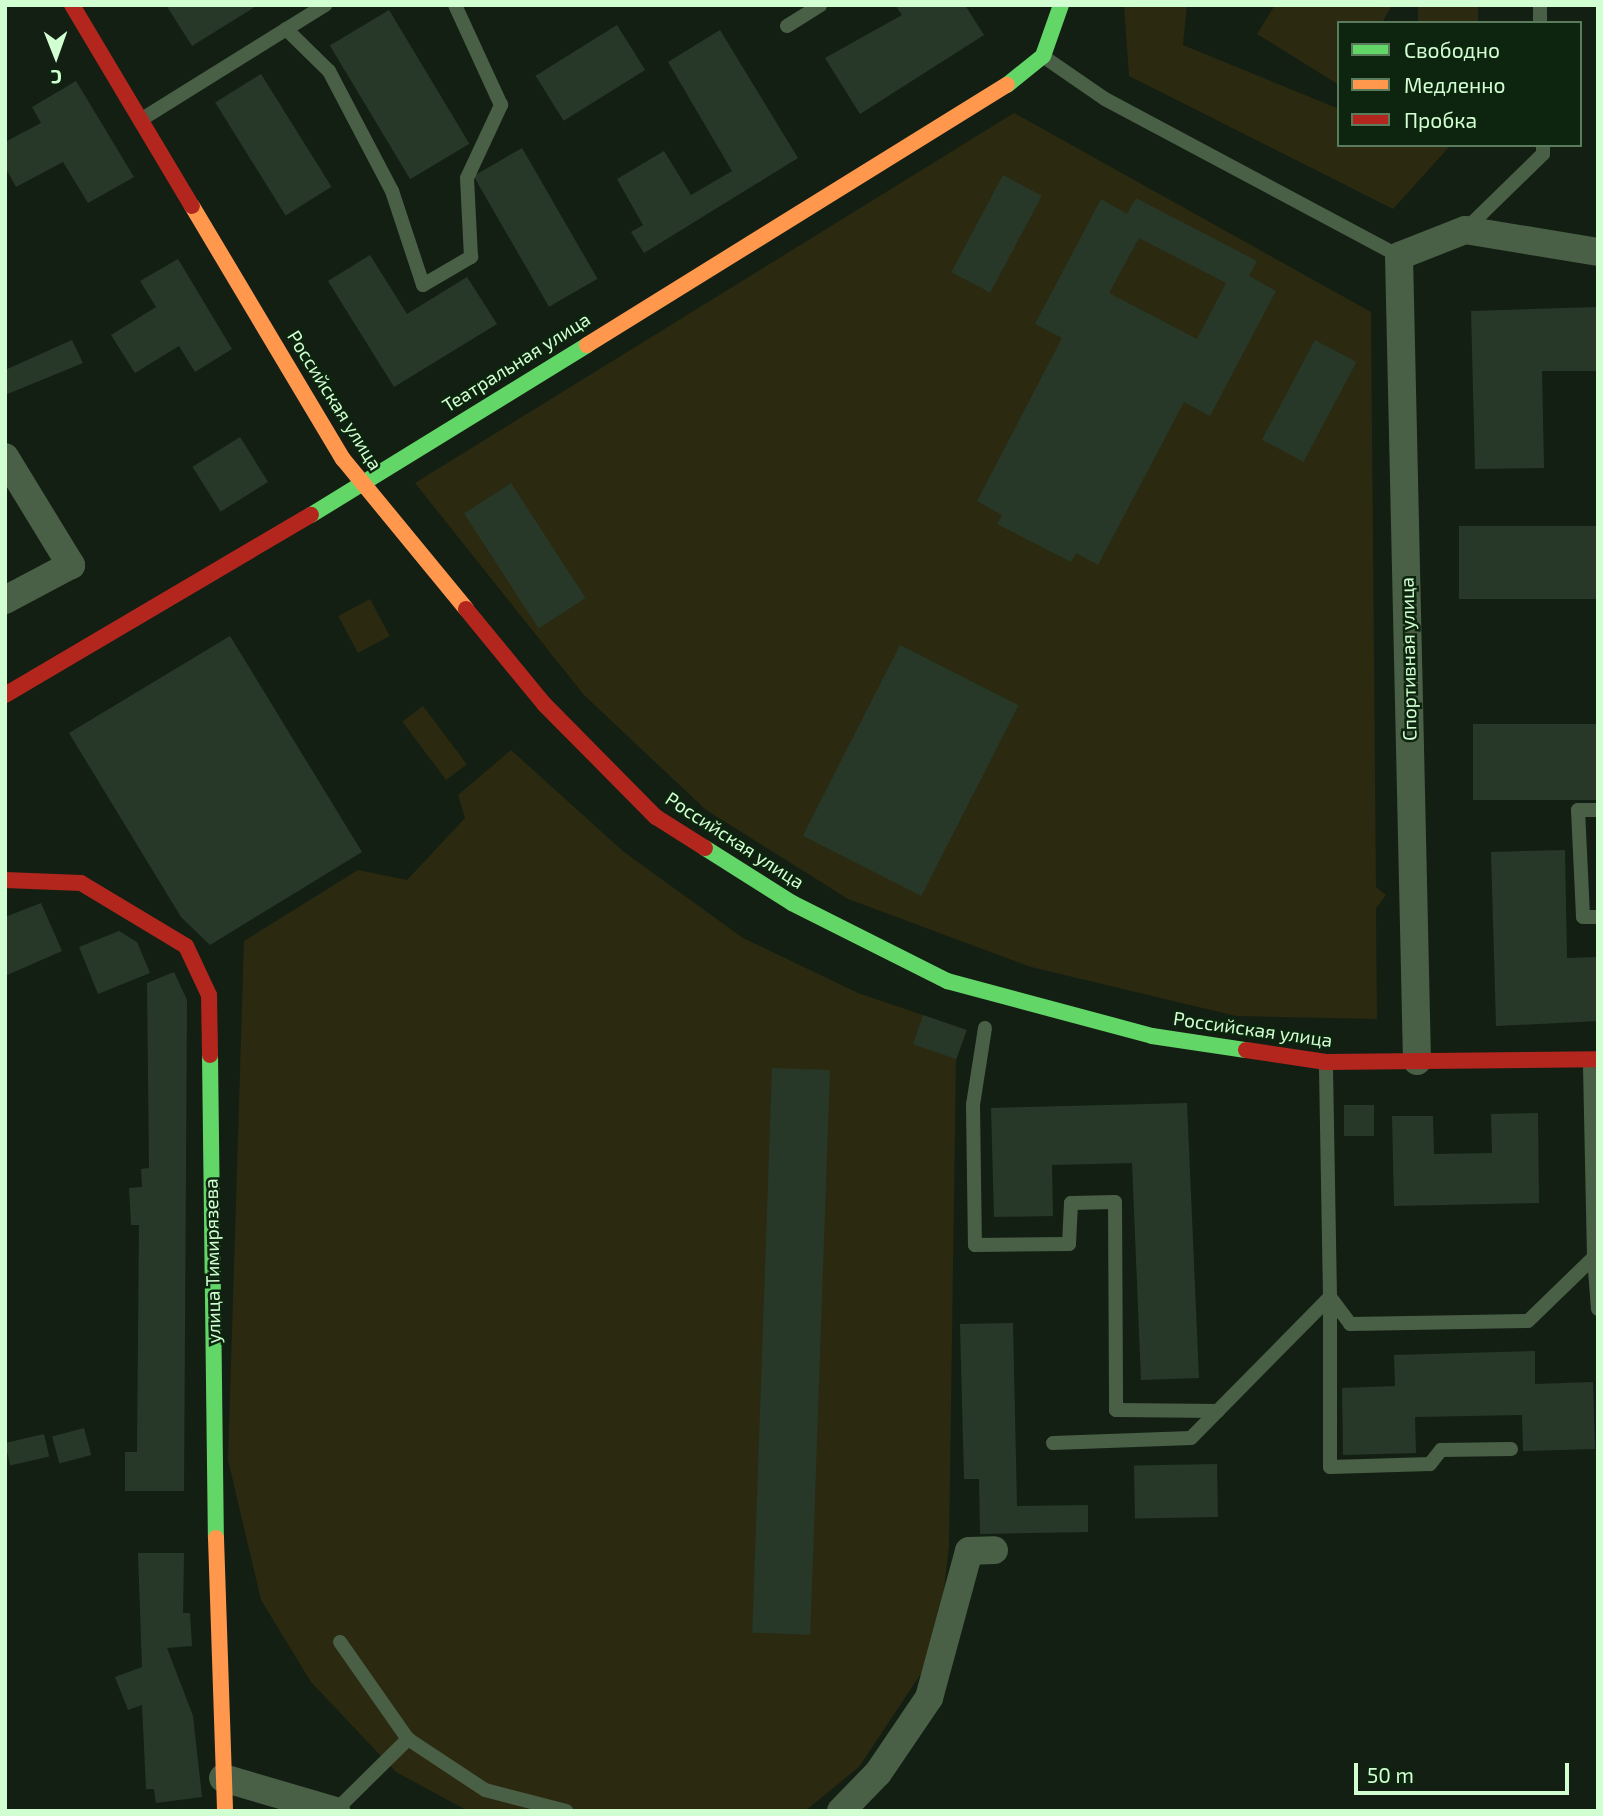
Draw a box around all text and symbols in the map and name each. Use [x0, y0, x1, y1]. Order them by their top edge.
north arrow [21, 21, 91, 91]
legend [1337, 21, 1582, 147]
text: Свободно [1404, 37, 1500, 62]
text: С [51, 66, 62, 89]
text: Медленно [1404, 72, 1506, 97]
text: Пробка [1404, 107, 1477, 132]
street label: Театральная улица [438, 307, 594, 417]
street label: Российская улица [283, 326, 387, 474]
street label: Спортивная улица [1395, 577, 1421, 741]
street label: Российская улица [662, 787, 808, 893]
street label: Российская улица [1172, 1007, 1334, 1051]
street label: улица Тимирязева [199, 1178, 225, 1344]
scale bar [1358, 1750, 1573, 1794]
text: 50 m [1367, 1762, 1414, 1787]

